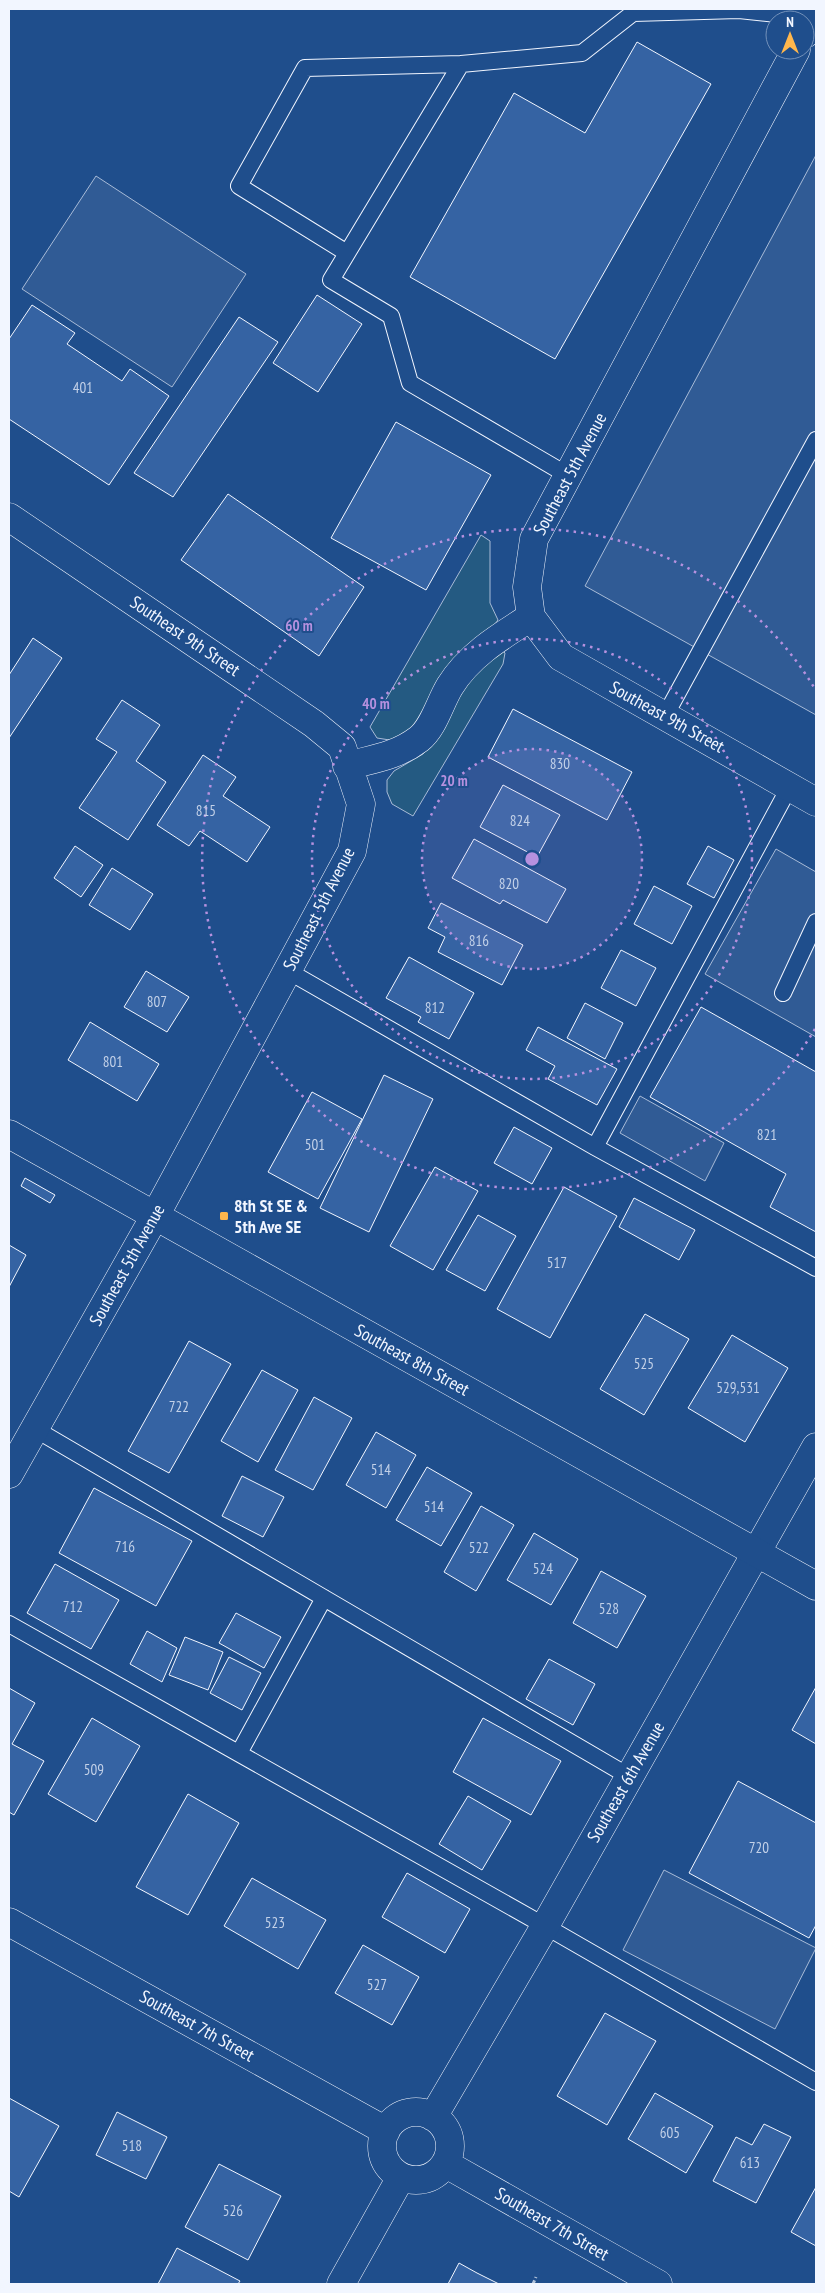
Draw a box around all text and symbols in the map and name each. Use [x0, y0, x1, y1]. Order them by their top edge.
north arrow [765, 10, 815, 60]
text: N [786, 13, 794, 31]
house number: 401 [73, 378, 93, 397]
street label: Southeast 5th Avenue [528, 409, 612, 539]
street label: Southeast 9th Street [126, 590, 245, 681]
text: 60 m [285, 616, 313, 635]
street label: Southeast 9th Street [606, 676, 729, 758]
text: 40 m [362, 694, 390, 713]
house number: 830 [550, 754, 570, 773]
text: 20 m [440, 771, 468, 790]
house number: 815 [196, 801, 216, 820]
house number: 824 [510, 811, 530, 830]
street label: Southeast 5th Avenue [278, 843, 360, 974]
centre of rings [523, 850, 541, 868]
house number: 820 [499, 874, 519, 893]
house number: 816 [469, 931, 489, 950]
house number: 807 [147, 992, 167, 1011]
house number: 812 [425, 998, 445, 1017]
house number: 801 [103, 1052, 123, 1071]
house number: 821 [757, 1125, 777, 1144]
house number: 501 [305, 1135, 325, 1154]
place label: 8th St SE & 5th Ave SE [234, 1194, 308, 1238]
street label: Southeast 5th Avenue [84, 1200, 169, 1330]
marker: 8th St SE & 5th Ave SE [218, 1210, 230, 1222]
house number: 517 [547, 1253, 567, 1272]
street label: Southeast 8th Street [351, 1319, 474, 1401]
house number: 525 [634, 1354, 654, 1373]
house number: 529,531 [716, 1378, 760, 1397]
house number: 722 [169, 1397, 189, 1416]
house number: 514 [371, 1460, 391, 1479]
house number: 514 [424, 1497, 444, 1516]
house number: 716 [115, 1537, 135, 1556]
house number: 522 [469, 1538, 489, 1557]
house number: 524 [533, 1559, 553, 1578]
house number: 712 [63, 1597, 83, 1616]
house number: 528 [599, 1599, 619, 1618]
street label: Southeast 6th Avenue [582, 1717, 669, 1846]
house number: 509 [84, 1760, 104, 1779]
house number: 720 [749, 1838, 769, 1857]
house number: 523 [265, 1913, 285, 1932]
house number: 527 [367, 1975, 387, 1994]
street label: Southeast 7th Street [136, 1985, 259, 2067]
house number: 605 [660, 2123, 680, 2142]
house number: 518 [122, 2136, 142, 2155]
house number: 613 [740, 2153, 760, 2172]
street label: Southeast 7th Street [491, 2182, 613, 2265]
house number: 526 [223, 2201, 243, 2220]

